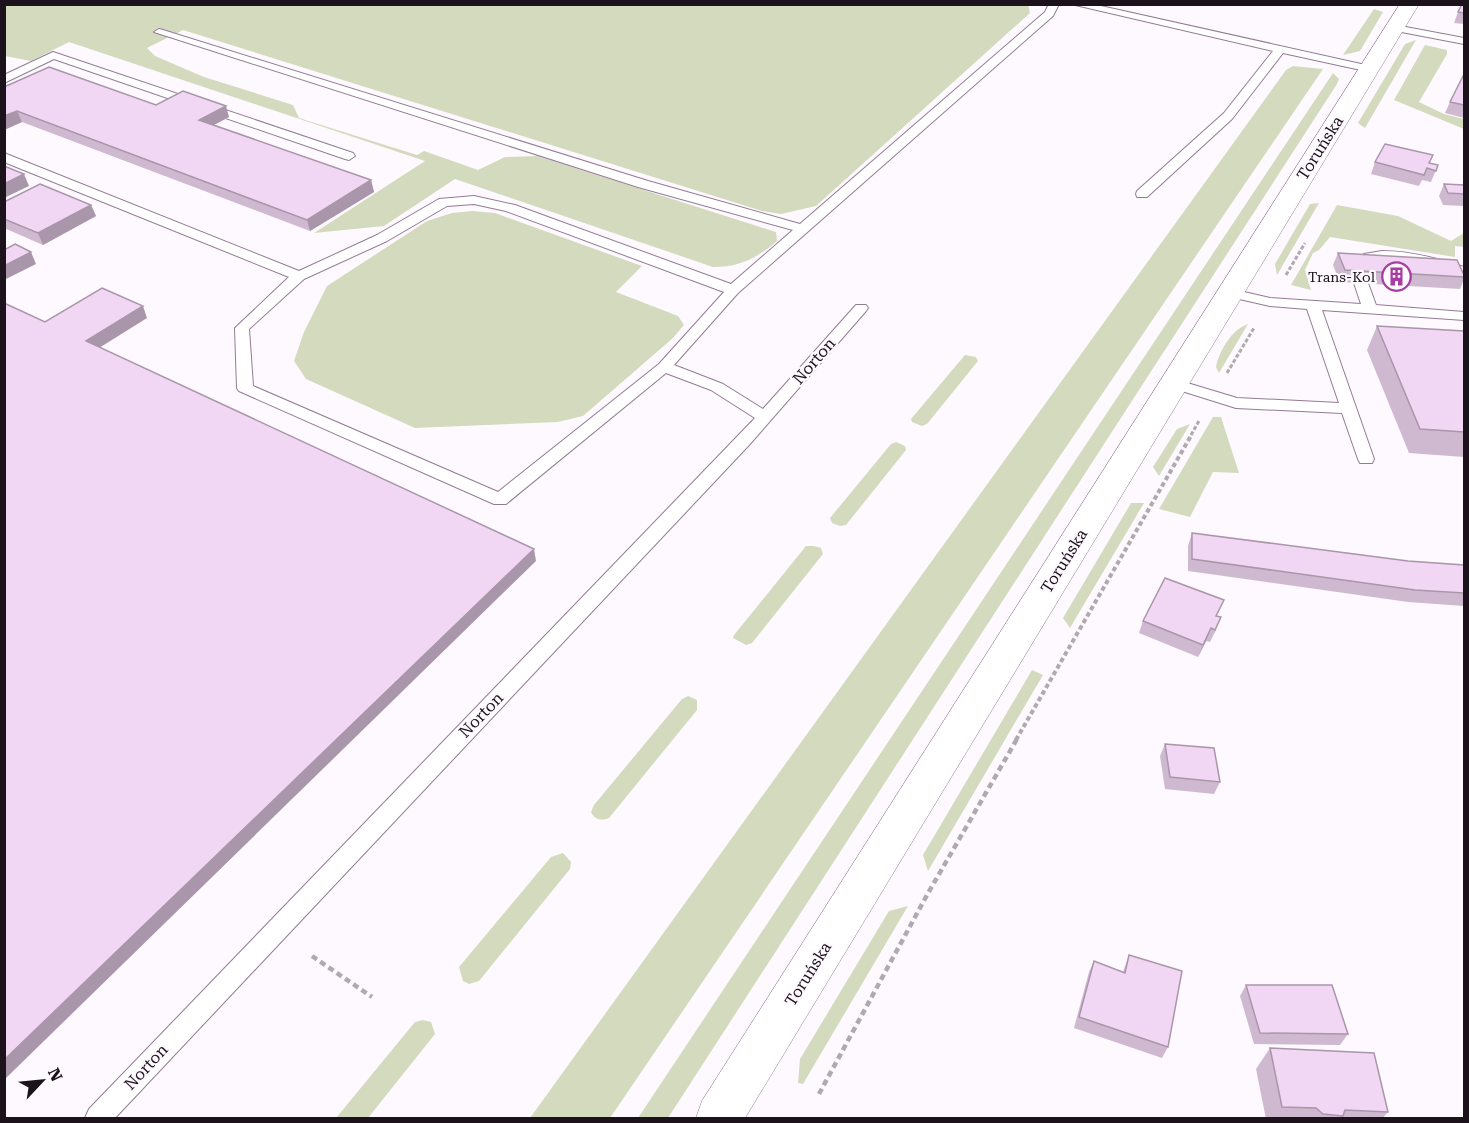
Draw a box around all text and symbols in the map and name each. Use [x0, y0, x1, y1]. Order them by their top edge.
street label: Toruńska [1293, 112, 1347, 184]
building icon: Trans-Kol [1380, 261, 1412, 293]
place label: Trans-Kol [1308, 269, 1376, 285]
street label: Norton [789, 334, 839, 388]
street label: Toruńska [1037, 525, 1091, 597]
street label: Norton [455, 689, 507, 741]
street label: Toruńska [781, 938, 835, 1010]
street label: Norton [120, 1040, 172, 1094]
north arrow [12, 1051, 72, 1111]
text: N [44, 1065, 66, 1084]

